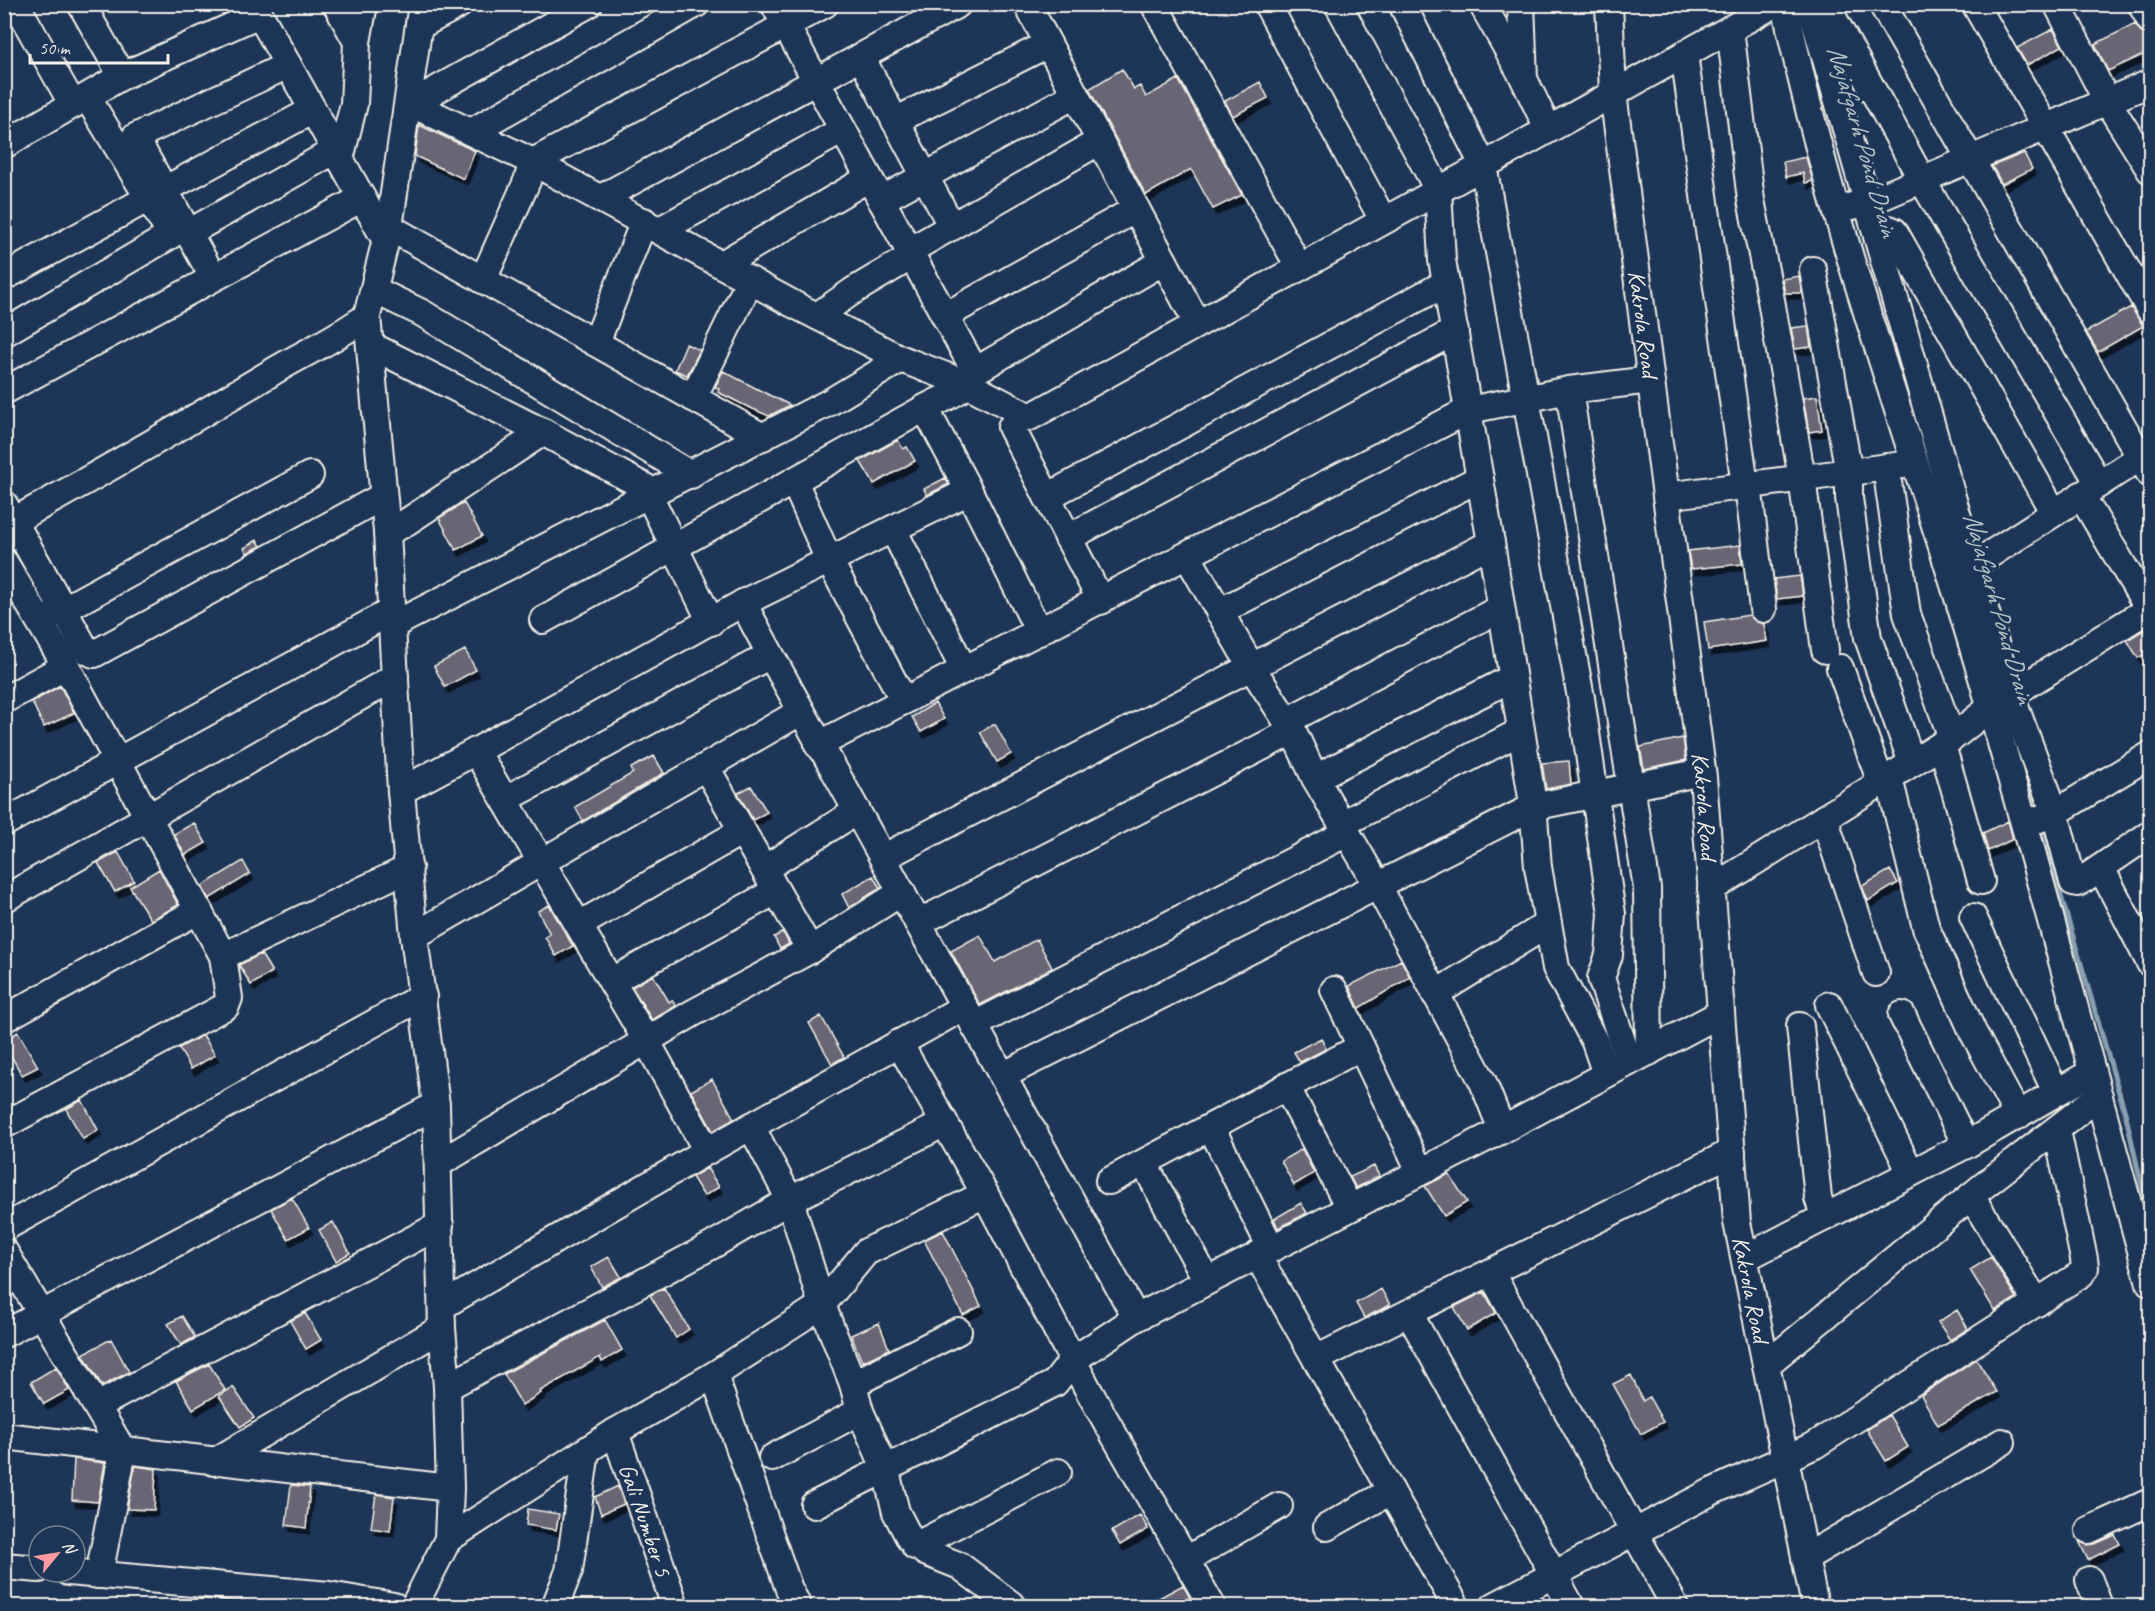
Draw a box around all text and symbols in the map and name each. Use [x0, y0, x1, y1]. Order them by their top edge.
scale bar [30, 27, 168, 65]
text: 50 m [39, 37, 72, 59]
water label: Najafgarh Pond Drain [1820, 41, 1907, 243]
street label: Kakrola Road [1622, 269, 1666, 383]
water label: Najafgarh Pond Drain [1956, 508, 2043, 710]
street label: Kakrola Road [1685, 751, 1725, 864]
street label: Kakrola Road [1725, 1234, 1777, 1348]
street label: Gali Number 5 [612, 1460, 679, 1581]
north arrow [27, 1524, 87, 1584]
text: N [58, 1538, 82, 1559]

